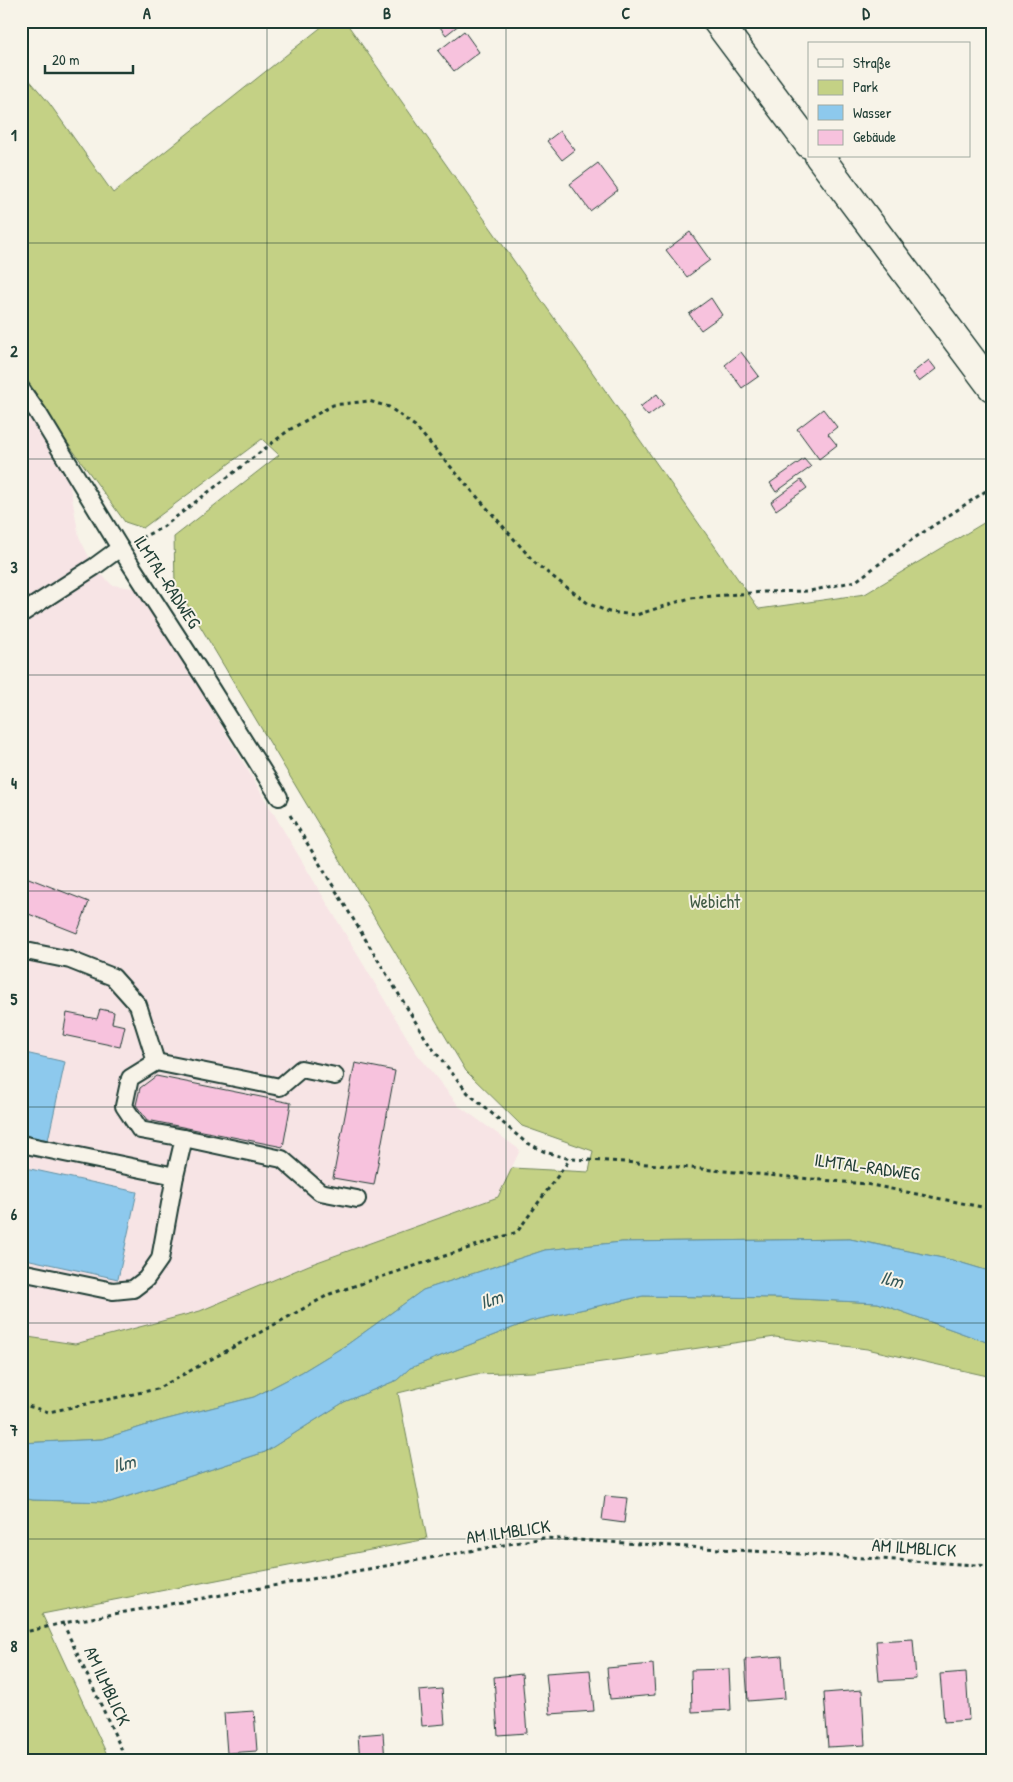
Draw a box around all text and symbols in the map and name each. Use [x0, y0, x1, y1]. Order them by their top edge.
text: A [143, 2, 151, 24]
text: B [383, 2, 391, 24]
text: C [622, 2, 631, 24]
text: D [862, 2, 870, 24]
scale bar [45, 42, 132, 74]
legend [808, 42, 970, 158]
text: 20 m [52, 49, 79, 70]
text: Straße [853, 52, 891, 73]
text: Park [853, 76, 878, 97]
text: Wasser [853, 102, 892, 123]
text: 1 [11, 124, 17, 146]
text: Gebäude [853, 126, 896, 147]
text: 2 [10, 340, 18, 362]
street label: ILMTAL-RADWEG [128, 530, 207, 633]
text: 3 [10, 556, 18, 578]
text: 4 [11, 772, 17, 794]
park label: Webicht [690, 889, 741, 914]
text: 5 [11, 988, 18, 1010]
street label: ILMTAL-RADWEG [813, 1147, 922, 1186]
text: 6 [11, 1203, 18, 1225]
water label: Ilm [878, 1264, 907, 1294]
water label: Ilm [476, 1283, 507, 1315]
text: 7 [9, 1419, 18, 1441]
water label: Ilm [110, 1447, 139, 1478]
street label: AM ILMBLICK [464, 1513, 552, 1550]
street label: AM ILMBLICK [871, 1532, 958, 1563]
text: 8 [11, 1635, 18, 1657]
street label: AM ILMBLICK [78, 1642, 137, 1730]

